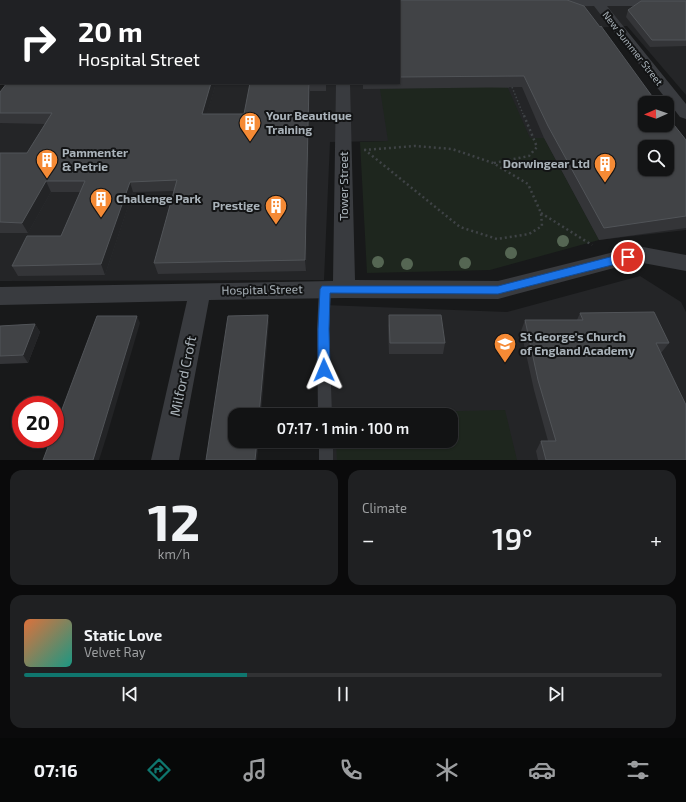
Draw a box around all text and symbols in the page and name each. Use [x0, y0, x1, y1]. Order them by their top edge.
street label: New Summer Street [600, 9, 666, 88]
text: 20 m [78, 14, 143, 48]
icon: right [12, 16, 64, 68]
text: Hospital Street [78, 48, 200, 70]
north arrow [638, 96, 674, 132]
map controls [638, 96, 674, 176]
place label: Your Beautique Training [266, 108, 352, 136]
building icon: Your Beautique Training [237, 110, 263, 143]
button: search [638, 140, 674, 176]
place label: Pammenter & Petrie [62, 145, 128, 173]
building icon: Pammenter & Petrie [34, 147, 60, 180]
street label: Tower Street [336, 151, 350, 221]
building icon: Dorwingear Ltd [592, 151, 618, 184]
place label: Dorwingear Ltd [503, 156, 590, 170]
building icon: Challenge Park [88, 186, 114, 219]
place label: Challenge Park [116, 191, 202, 205]
building icon: Prestige [263, 193, 289, 226]
place label: Prestige [213, 198, 260, 212]
pin [611, 240, 645, 274]
icon: arrive [617, 246, 639, 268]
street label: Hospital Street [221, 281, 303, 297]
place label: St George's Church of England Academy [520, 329, 635, 358]
school or university icon: St George's Church of England Academy [492, 331, 518, 364]
street label: Milford Croft [166, 334, 199, 418]
position arrow [303, 349, 345, 391]
speed limit sign: 20 [12, 396, 64, 448]
text: 07:17 · 1 min · 100 m [277, 419, 409, 437]
text: 12 [148, 489, 200, 551]
text: Climate [362, 500, 407, 516]
text: 19° [492, 520, 533, 556]
text: − [362, 526, 375, 552]
text: + [650, 526, 662, 552]
text: km/h [158, 546, 190, 562]
text: Static Love [84, 626, 162, 644]
text: Velvet Ray [84, 644, 146, 660]
icon: previous [119, 683, 141, 705]
icon: pause [332, 683, 354, 705]
icon: next [545, 683, 567, 705]
icon: directions [145, 756, 173, 784]
icon: music [241, 756, 269, 784]
icon: phone [337, 756, 365, 784]
icon: climate [433, 756, 461, 784]
icon: car [528, 756, 556, 784]
icon: filters [624, 756, 652, 784]
text: 07:16 [34, 759, 78, 781]

